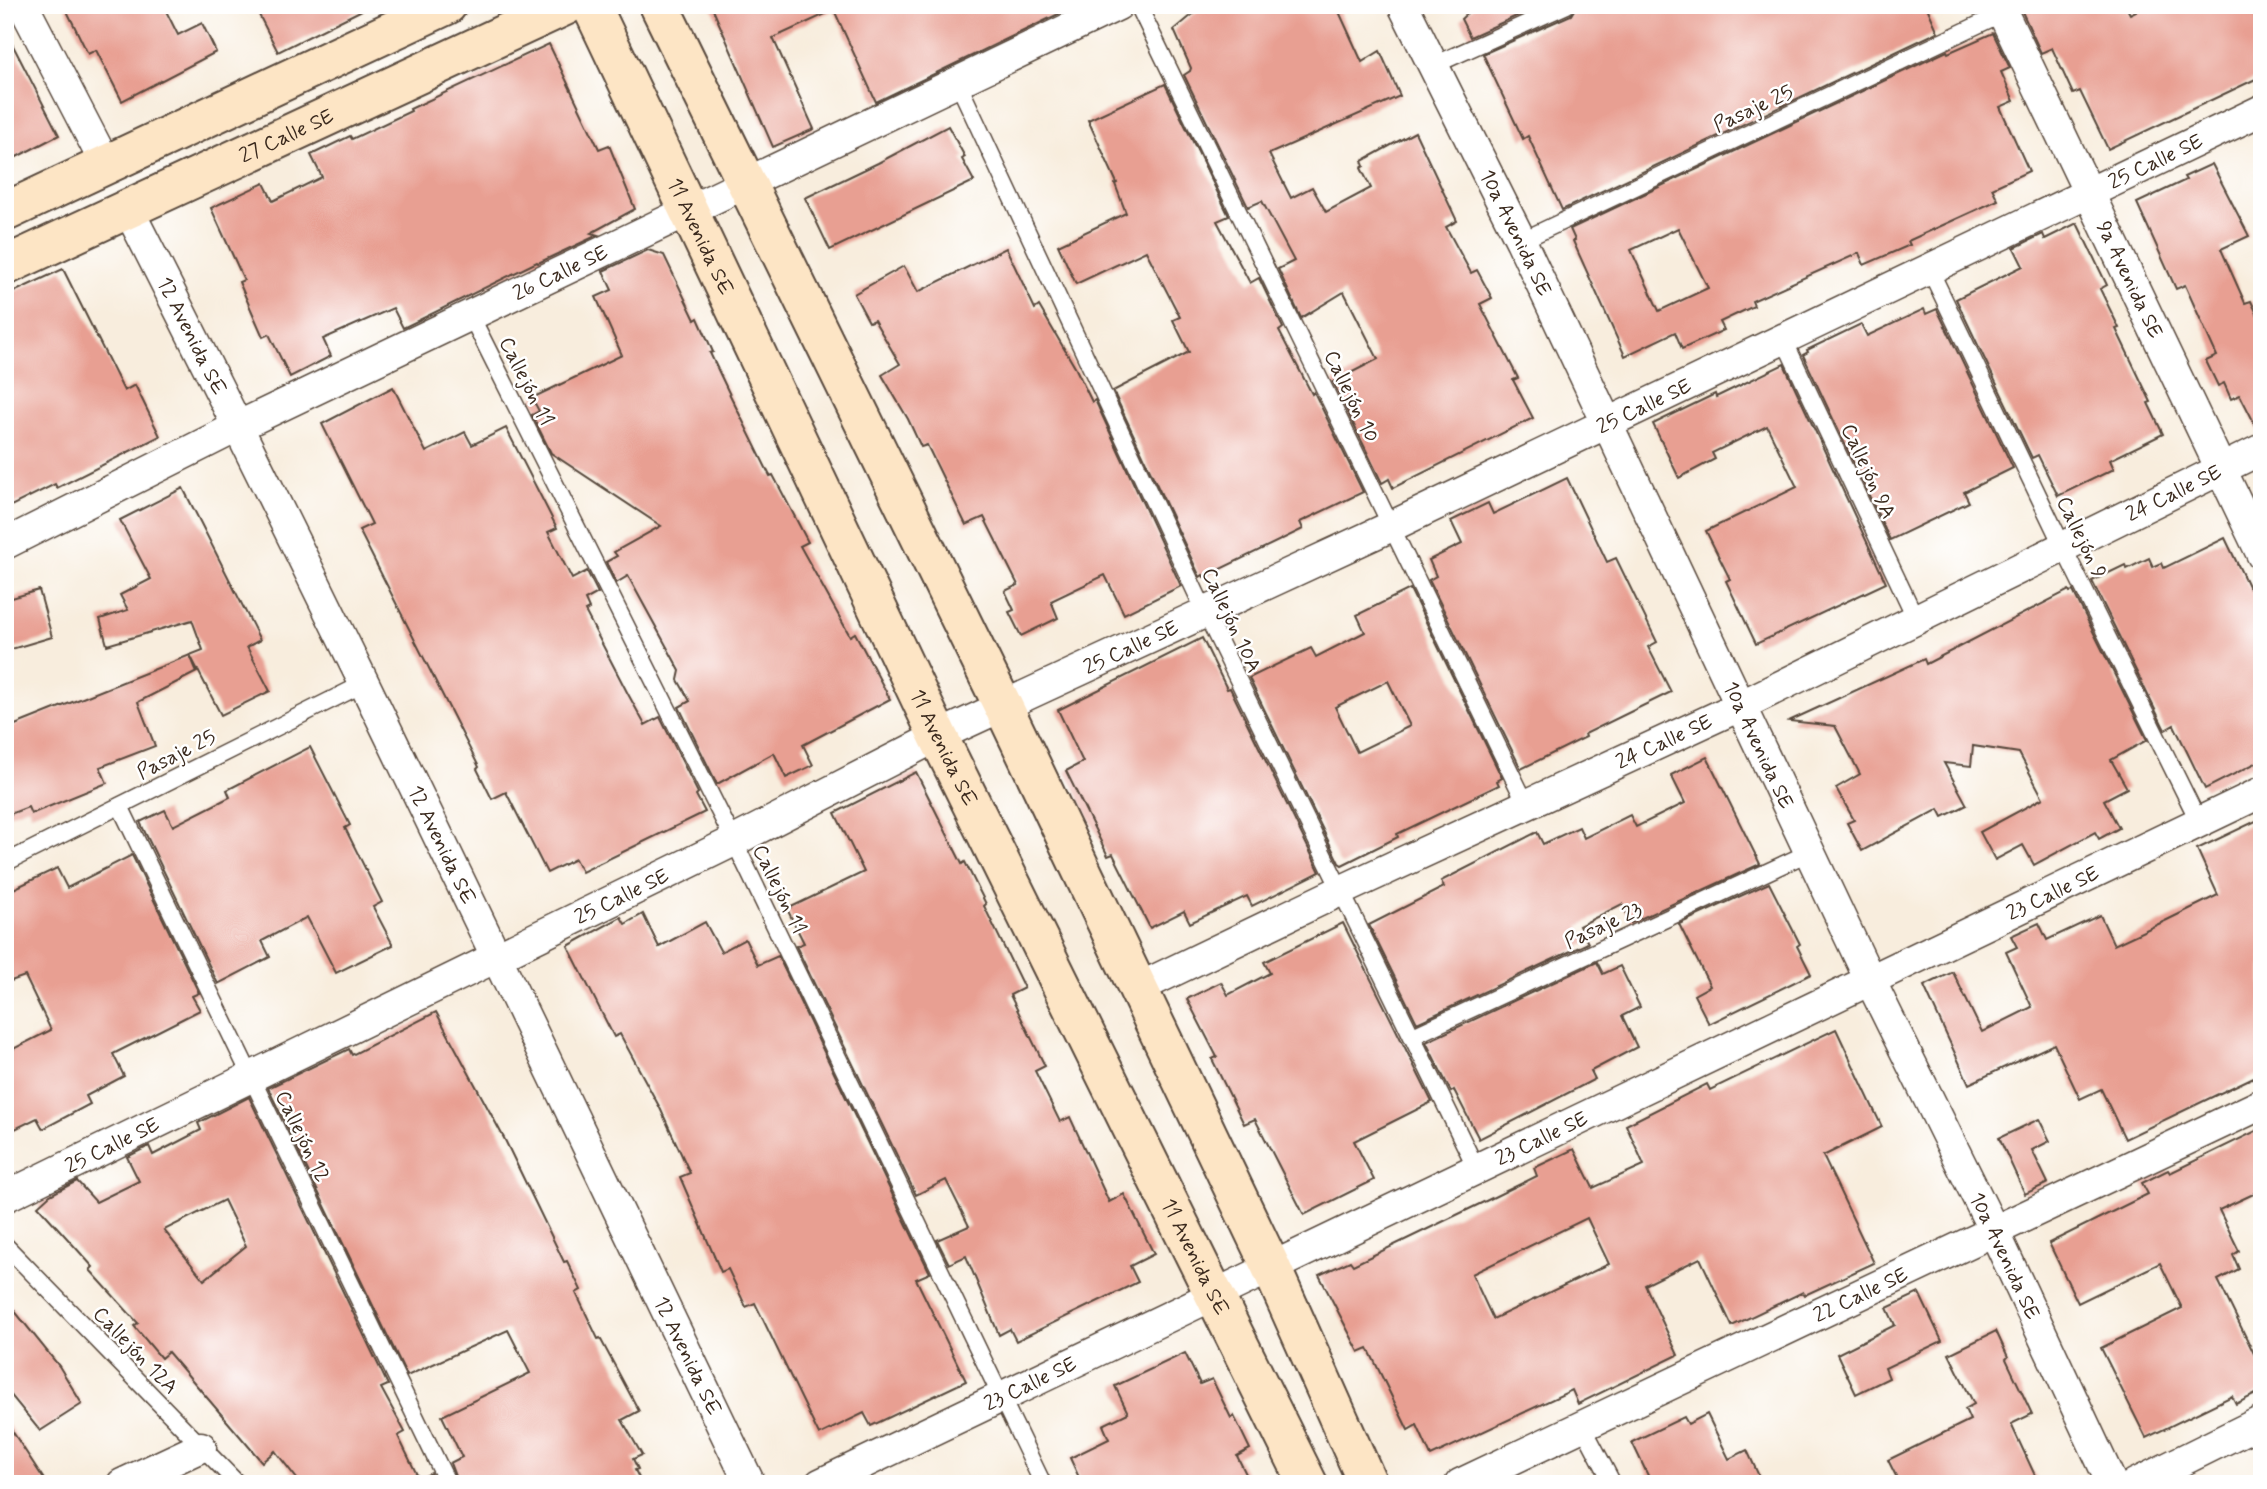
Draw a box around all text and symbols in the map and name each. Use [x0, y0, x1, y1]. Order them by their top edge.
street label: Pasaje 25 [1709, 78, 1798, 140]
street label: 27 Calle SE [235, 102, 338, 170]
street label: 25 Calle SE [2104, 127, 2208, 197]
street label: 10a Avenida SE [1472, 165, 1558, 301]
street label: 11 Avenida SE [660, 173, 740, 300]
street label: 9a Avenida SE [2089, 217, 2169, 343]
street label: 26 Calle SE [508, 238, 613, 308]
street label: 12 Avenida SE [150, 272, 233, 400]
street label: Callejón 11 [492, 332, 560, 431]
street label: Callejón 10 [1317, 346, 1385, 447]
street label: 25 Calle SE [1592, 372, 1696, 441]
street label: Callejón 9A [1834, 419, 1902, 524]
street label: 24 Calle SE [2121, 458, 2226, 529]
street label: Callejón 9 [2049, 492, 2113, 583]
street label: Callejón 10A [1195, 563, 1268, 678]
street label: 25 Calle SE [1079, 614, 1183, 682]
street label: 10a Avenida SE [1716, 677, 1800, 813]
street label: 11 Avenida SE [903, 685, 983, 811]
street label: 24 Calle SE [1611, 708, 1717, 777]
street label: Pasaje 25 [132, 723, 221, 787]
street label: 12 Avenida SE [401, 781, 482, 909]
street label: Callejón 11 [745, 840, 813, 939]
street label: 23 Calle SE [2002, 859, 2104, 928]
street label: 25 Calle SE [570, 862, 674, 932]
street label: Pasaje 23 [1560, 896, 1647, 956]
street label: Callejón 12 [268, 1086, 336, 1187]
street label: 23 Calle SE [1491, 1105, 1593, 1173]
street label: 25 Calle SE [60, 1111, 164, 1181]
street label: 10a Avenida SE [1962, 1188, 2046, 1324]
street label: 11 Avenida SE [1154, 1194, 1235, 1320]
street label: 22 Calle SE [1809, 1261, 1913, 1330]
street label: 12 Avenida SE [647, 1292, 728, 1420]
street label: Callejón 12A [86, 1301, 184, 1401]
street label: 23 Calle SE [980, 1350, 1081, 1418]

